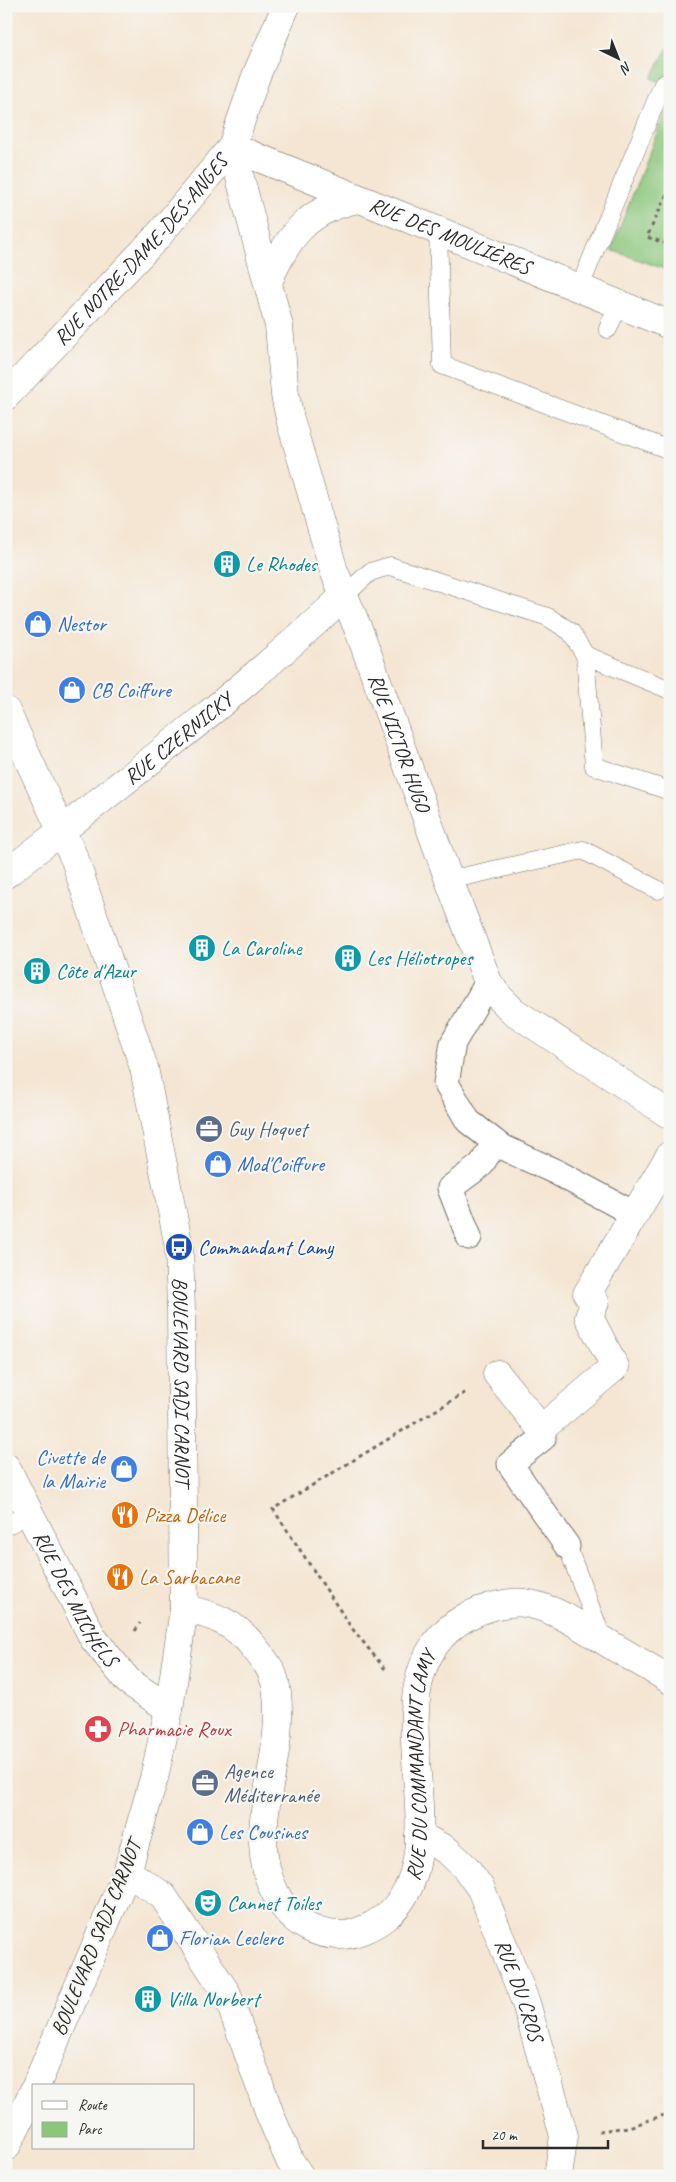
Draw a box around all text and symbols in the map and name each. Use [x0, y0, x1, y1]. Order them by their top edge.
north arrow [594, 32, 644, 82]
text: N [616, 58, 635, 78]
street label: RUE NOTRE-DAME-DES-ANGES [48, 147, 235, 351]
street label: RUE DES MOULIÈRES [366, 191, 537, 281]
building icon: Le Rhodes [212, 549, 242, 579]
place label: Le Rhodes [246, 551, 319, 577]
shop icon: Nestor [23, 609, 53, 639]
place label: Nestor [57, 611, 107, 637]
street label: RUE VICTOR HUGO [363, 670, 437, 818]
shop icon: CB Coiffure [57, 675, 87, 705]
place label: CB Coiffure [91, 677, 173, 703]
street label: RUE CZERNICKY [119, 685, 240, 790]
building icon: La Caroline [187, 933, 217, 963]
place label: La Caroline [221, 935, 303, 961]
building icon: Les Héliotropes [333, 943, 363, 973]
place label: Les Héliotropes [367, 945, 474, 971]
building icon: Côte d'Azur [22, 956, 52, 986]
place label: Côte d'Azur [56, 958, 137, 984]
office icon: Guy Hoquet [194, 1114, 224, 1144]
place label: Guy Hoquet [228, 1116, 310, 1142]
shop icon: Mod'Coiffure [203, 1149, 233, 1179]
place label: Mod'Coiffure [237, 1151, 326, 1177]
bus stop icon: Commandant Lamy [164, 1232, 194, 1262]
place label: Commandant Lamy [198, 1234, 335, 1260]
street label: BOULEVARD SADI CARNOT [167, 1277, 196, 1491]
place label: Civette de la Mairie [36, 1444, 107, 1494]
shop icon: Civette de la Mairie [109, 1454, 139, 1484]
restaurant icon: Pizza Délice [110, 1500, 140, 1530]
place label: Pizza Délice [144, 1502, 226, 1528]
street label: RUE DES MICHELS [28, 1526, 126, 1674]
restaurant icon: La Sarbacane [105, 1562, 135, 1592]
place label: La Sarbacane [139, 1564, 241, 1590]
street label: RUE DU COMMANDANT LAMY [399, 1643, 443, 1883]
pharmacy icon: Pharmacie Roux [83, 1714, 113, 1744]
place label: Pharmacie Roux [117, 1716, 232, 1742]
place label: Agence Méditerranée [224, 1758, 321, 1808]
office icon: Agence Méditerranée [190, 1768, 220, 1798]
shop icon: Les Cousines [185, 1817, 215, 1847]
place label: Les Cousines [219, 1819, 309, 1845]
street label: BOULEVARD SADI CARNOT [45, 1832, 149, 2039]
theatre icon: Cannet Toiles [193, 1888, 223, 1918]
place label: Cannet Toiles [227, 1890, 322, 1916]
shop icon: Florian Leclerc [145, 1923, 175, 1953]
place label: Florian Leclerc [179, 1925, 285, 1951]
street label: RUE DU CROS [489, 1935, 550, 2047]
building icon: Villa Norbert [133, 1984, 163, 2014]
place label: Villa Norbert [167, 1986, 262, 2012]
legend [32, 2084, 195, 2150]
text: Route [78, 2096, 108, 2115]
scale bar [483, 2117, 608, 2149]
text: Parc [78, 2120, 102, 2139]
text: 20 m [491, 2126, 518, 2145]

